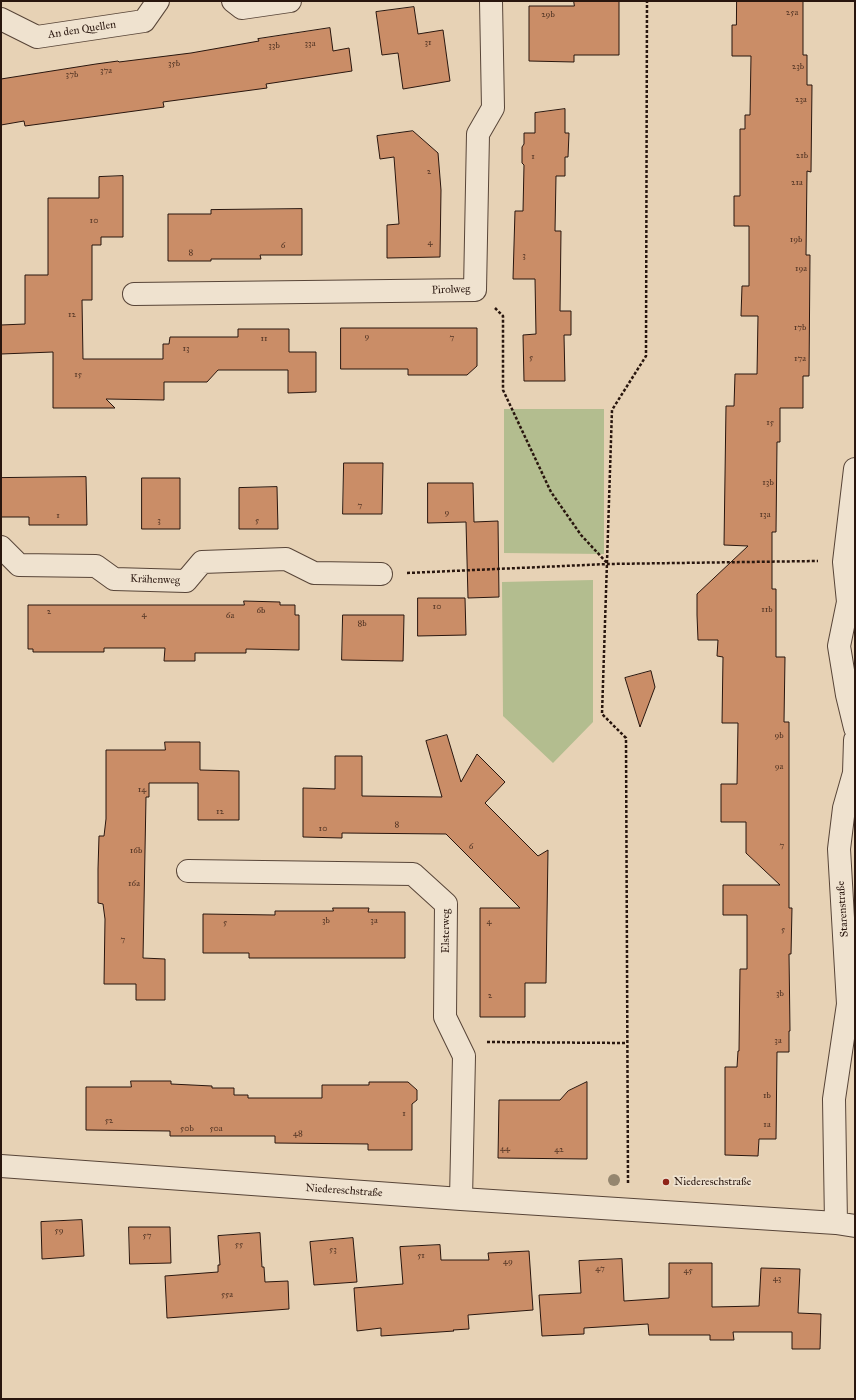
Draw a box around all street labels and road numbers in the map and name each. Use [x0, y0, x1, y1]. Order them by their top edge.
street label: An den Quellen [47, 18, 117, 42]
street label: Pirolweg [431, 283, 471, 297]
street label: Krähenweg [130, 573, 180, 587]
street label: Starenstraße [834, 880, 852, 938]
street label: Elsterweg [439, 909, 453, 953]
street label: Niedereschstraße [305, 1182, 383, 1200]

